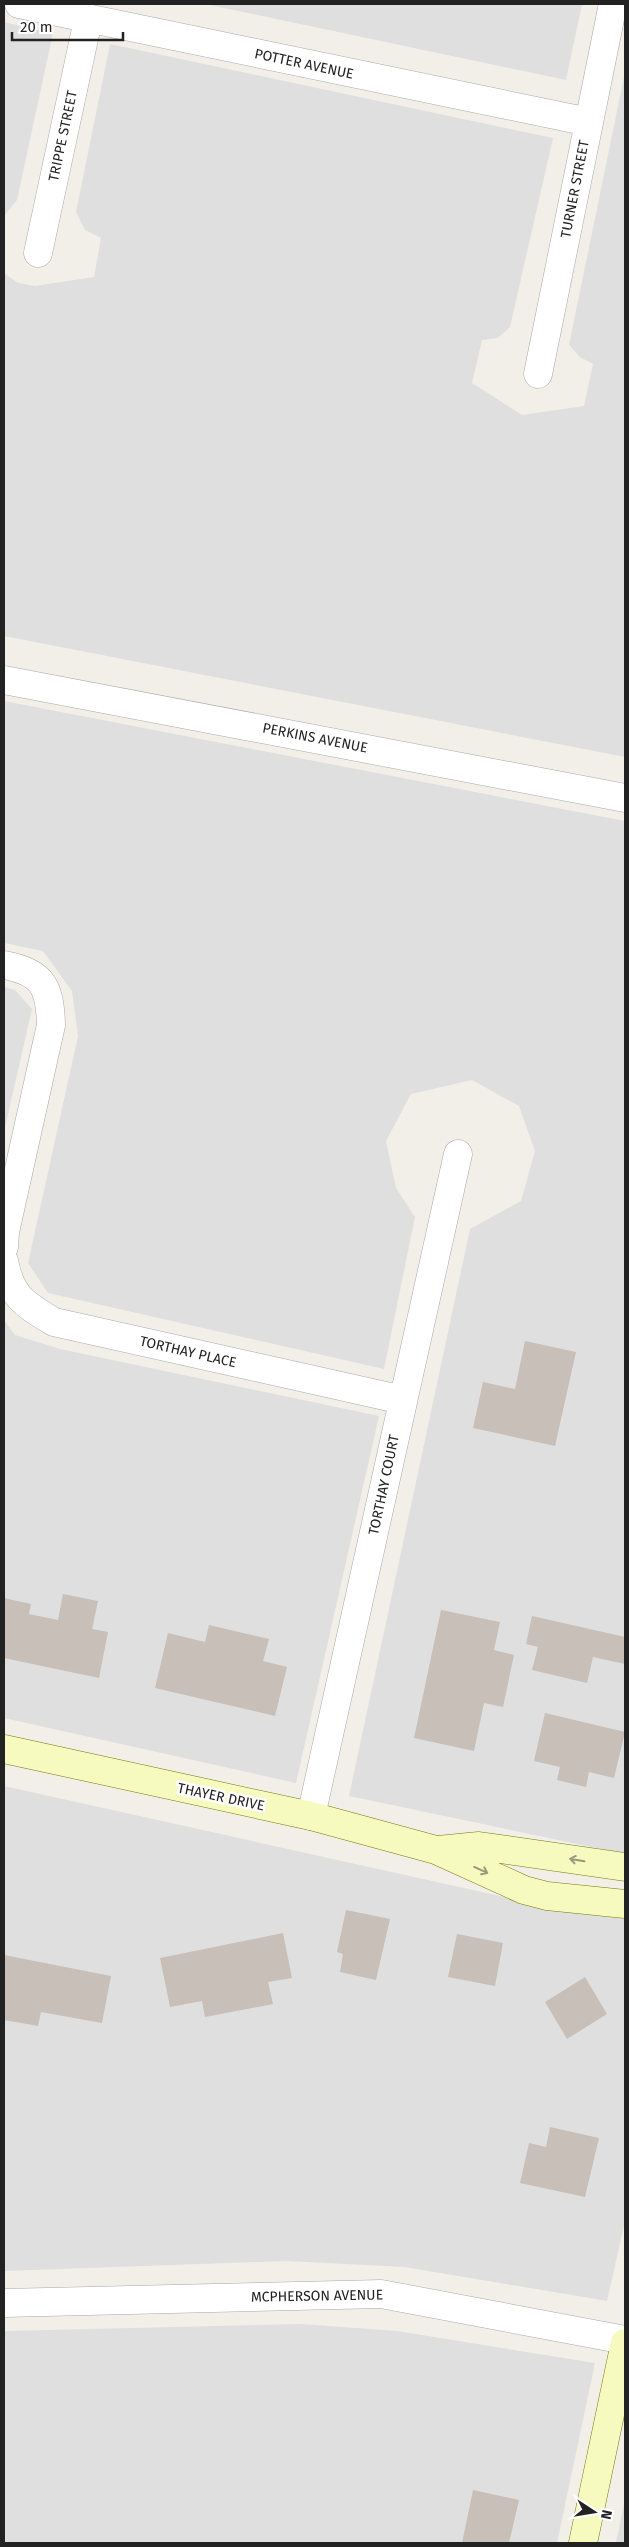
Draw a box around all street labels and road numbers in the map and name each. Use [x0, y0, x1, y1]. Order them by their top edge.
street label: POTTER AVENUE [253, 45, 355, 83]
street label: TRIPPE STREET [45, 88, 81, 183]
street label: TURNER STREET [557, 138, 593, 239]
street label: PERKINS AVENUE [261, 719, 369, 757]
street label: TORTHAY PLACE [138, 1333, 238, 1371]
street label: TORTHAY COURT [365, 1433, 403, 1537]
street label: THAYER DRIVE [176, 1780, 266, 1814]
street label: MCPHERSON AVENUE [251, 2286, 383, 2306]

